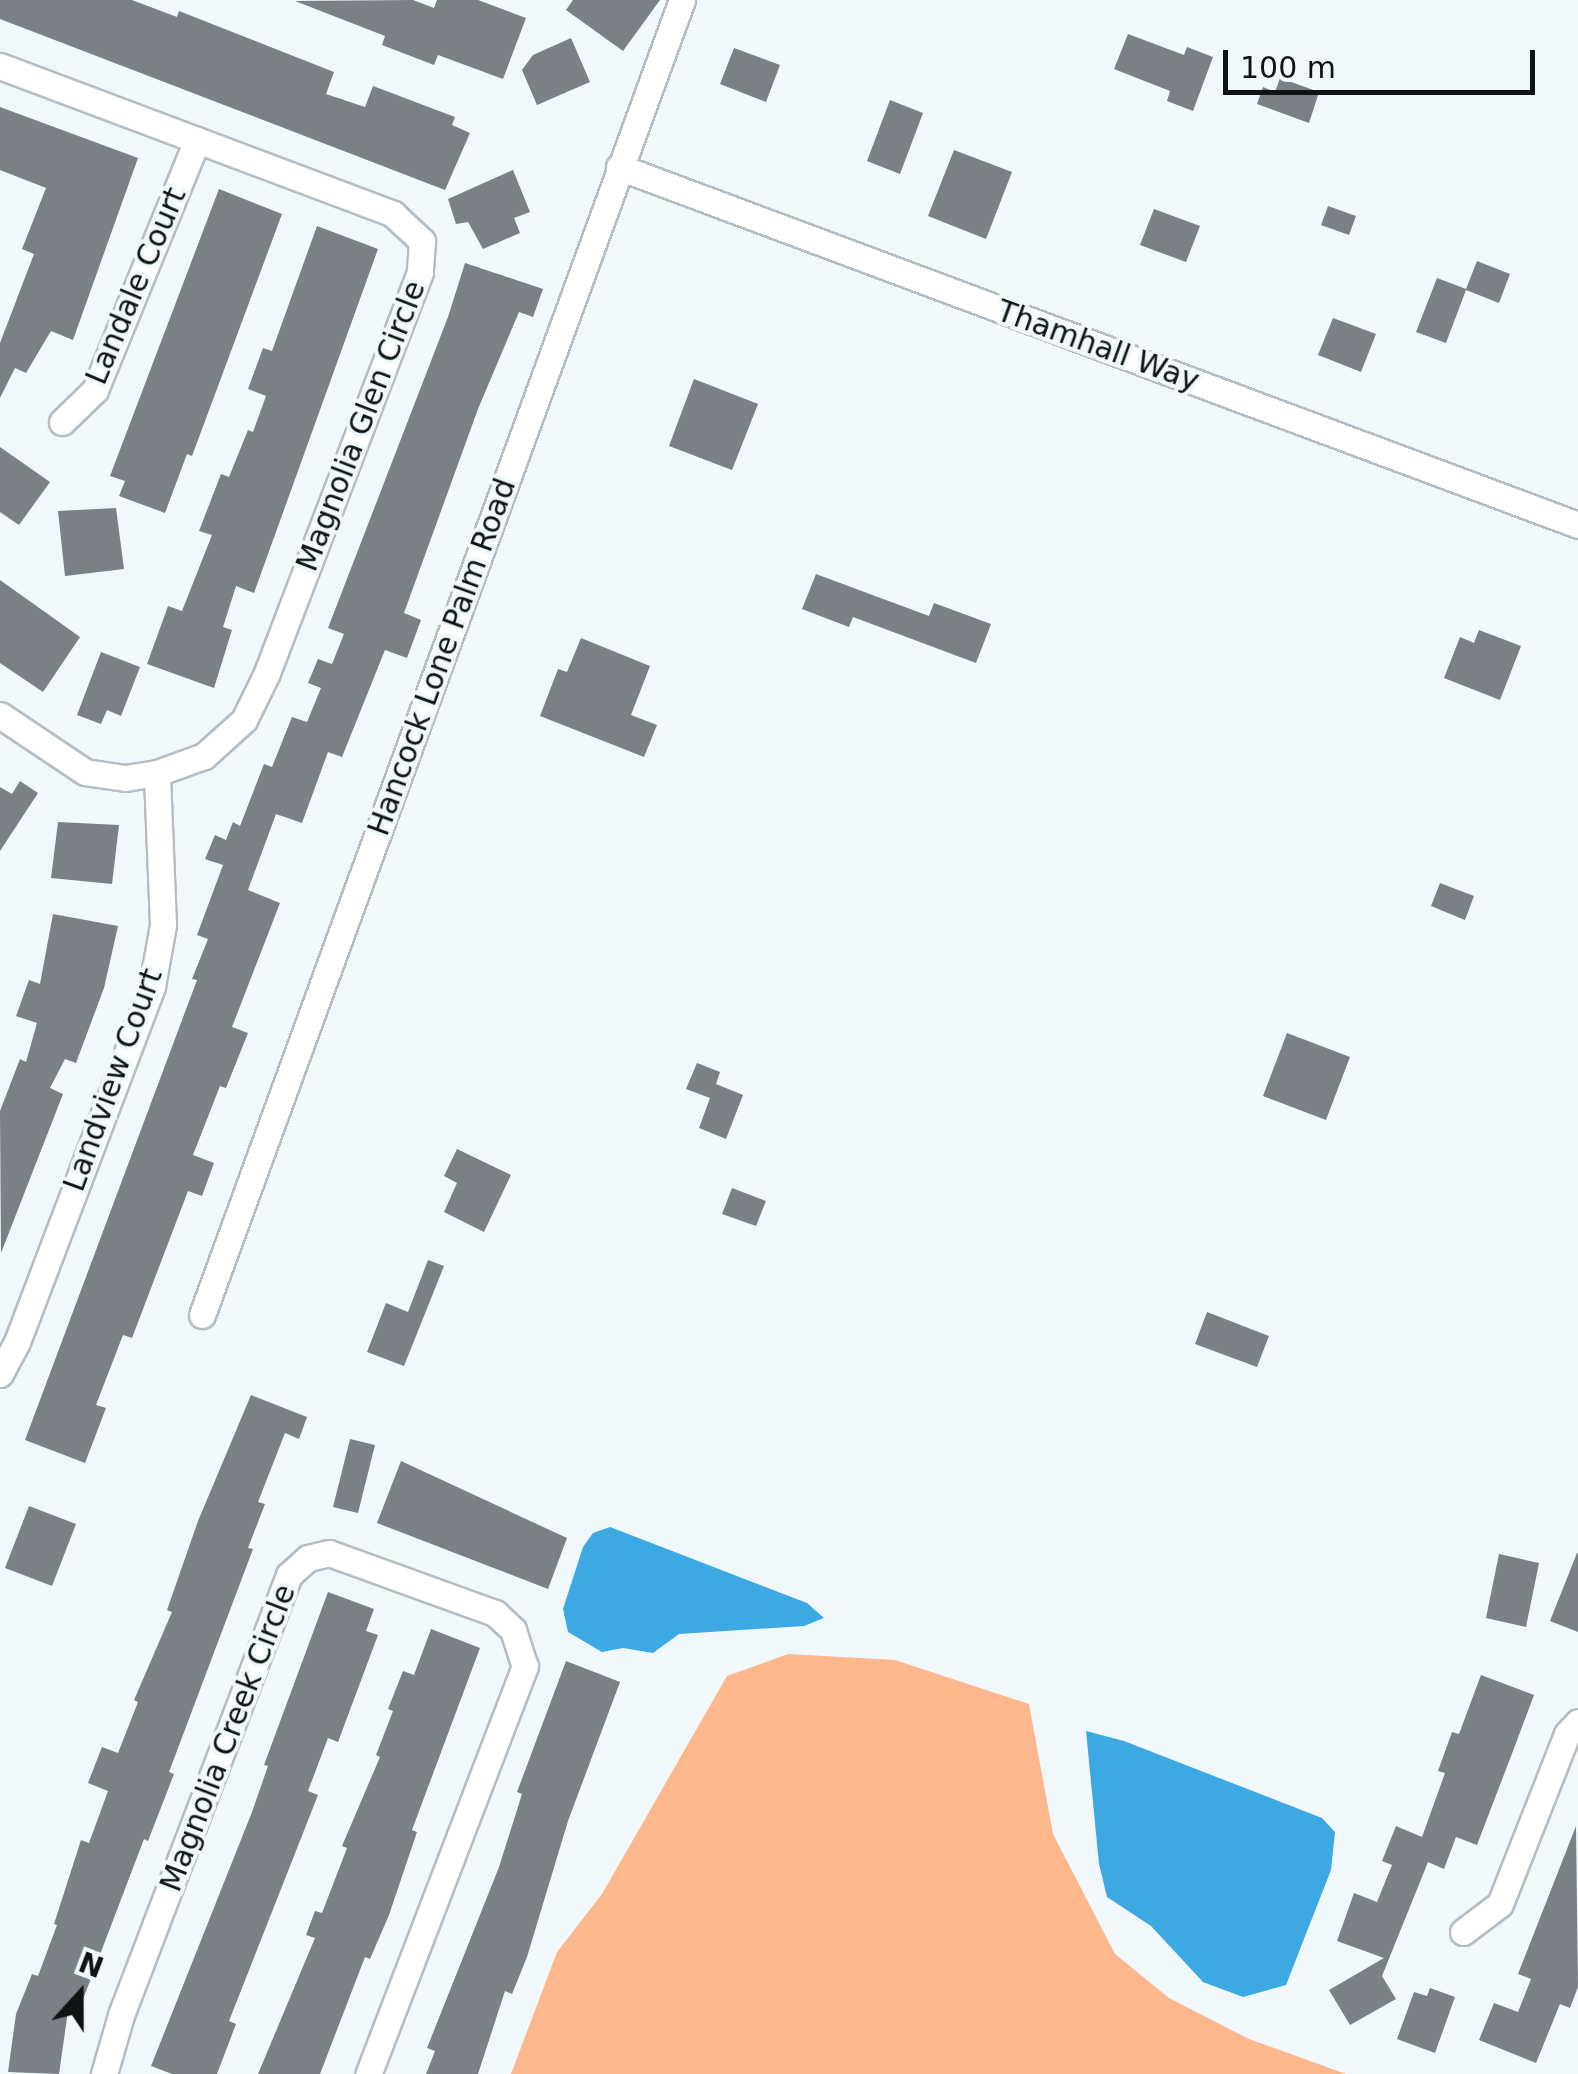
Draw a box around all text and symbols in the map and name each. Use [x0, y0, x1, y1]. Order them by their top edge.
scale bar [1228, 30, 1540, 92]
text: 100 m [1240, 50, 1336, 85]
street label: Landale Court [78, 182, 194, 390]
street label: Magnolia Glen Circle [289, 276, 433, 576]
street label: Thamhall Way [992, 293, 1204, 399]
street label: Hancock Lone Palm Road [361, 474, 523, 840]
street label: Landview Court [56, 964, 170, 1196]
street label: Magnolia Creek Circle [153, 1579, 303, 1897]
north arrow [30, 1944, 130, 2044]
text: N [74, 1946, 108, 1985]

